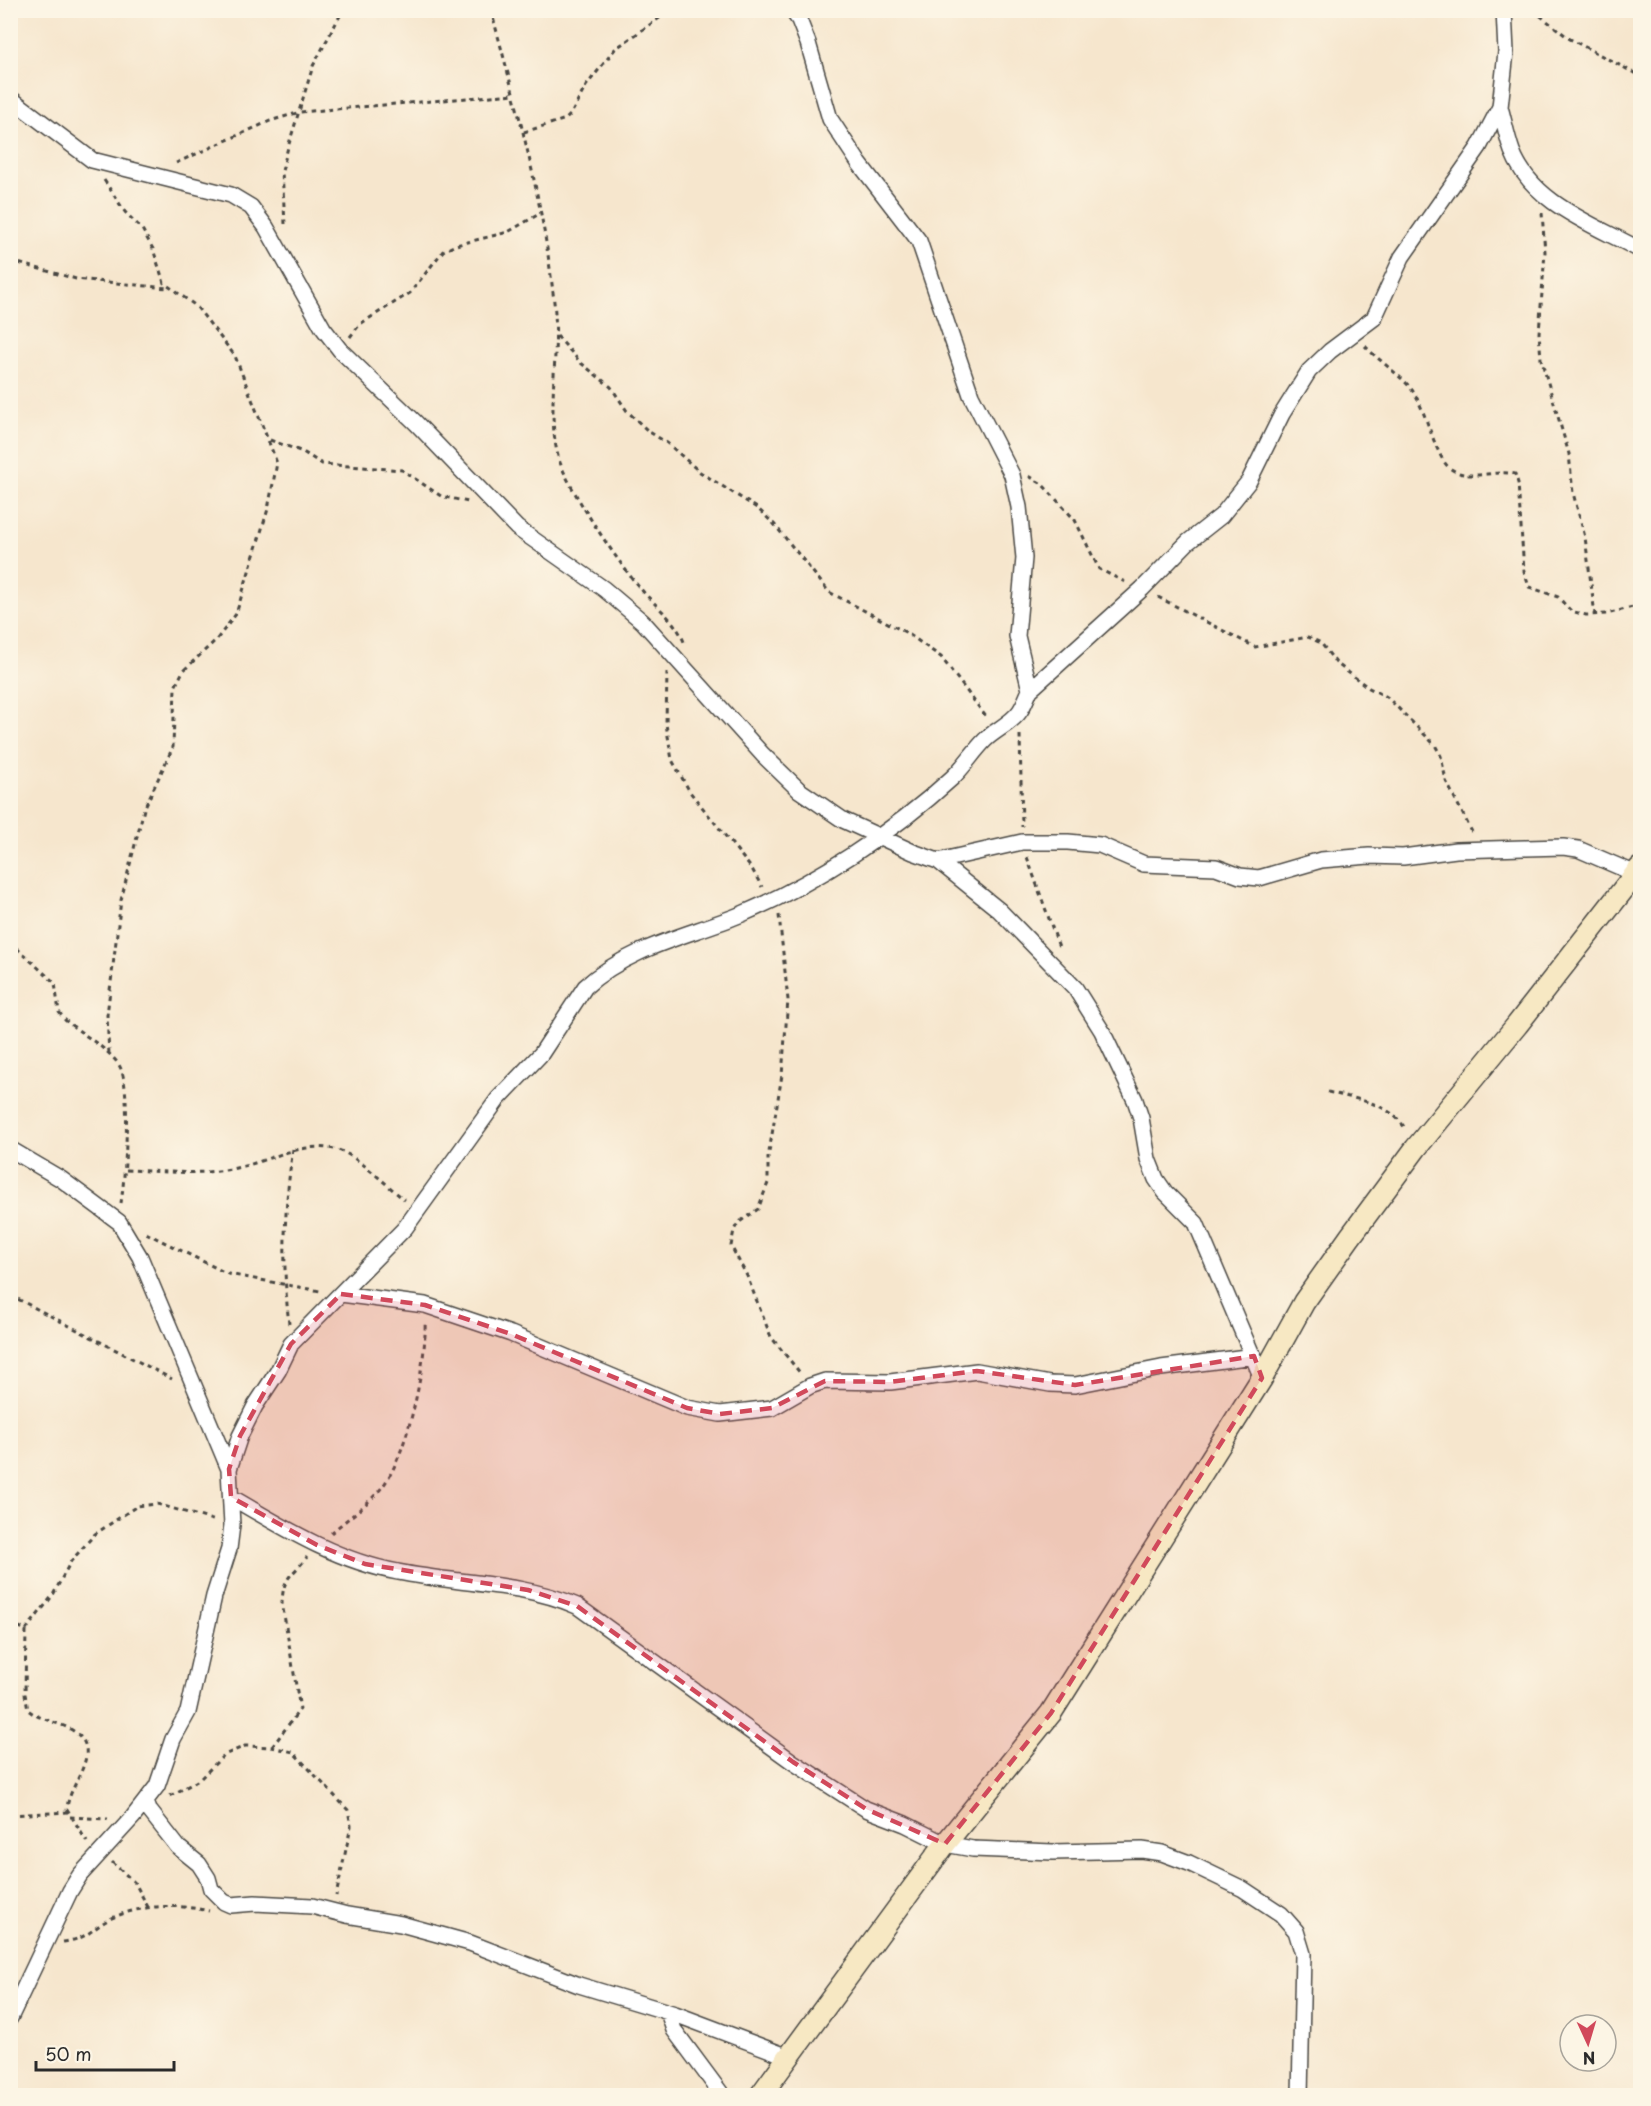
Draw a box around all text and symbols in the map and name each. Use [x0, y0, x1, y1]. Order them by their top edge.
north arrow [1558, 2013, 1618, 2073]
scale bar [36, 2034, 174, 2072]
text: 50 m [45, 2040, 92, 2067]
text: N [1582, 2047, 1596, 2071]

